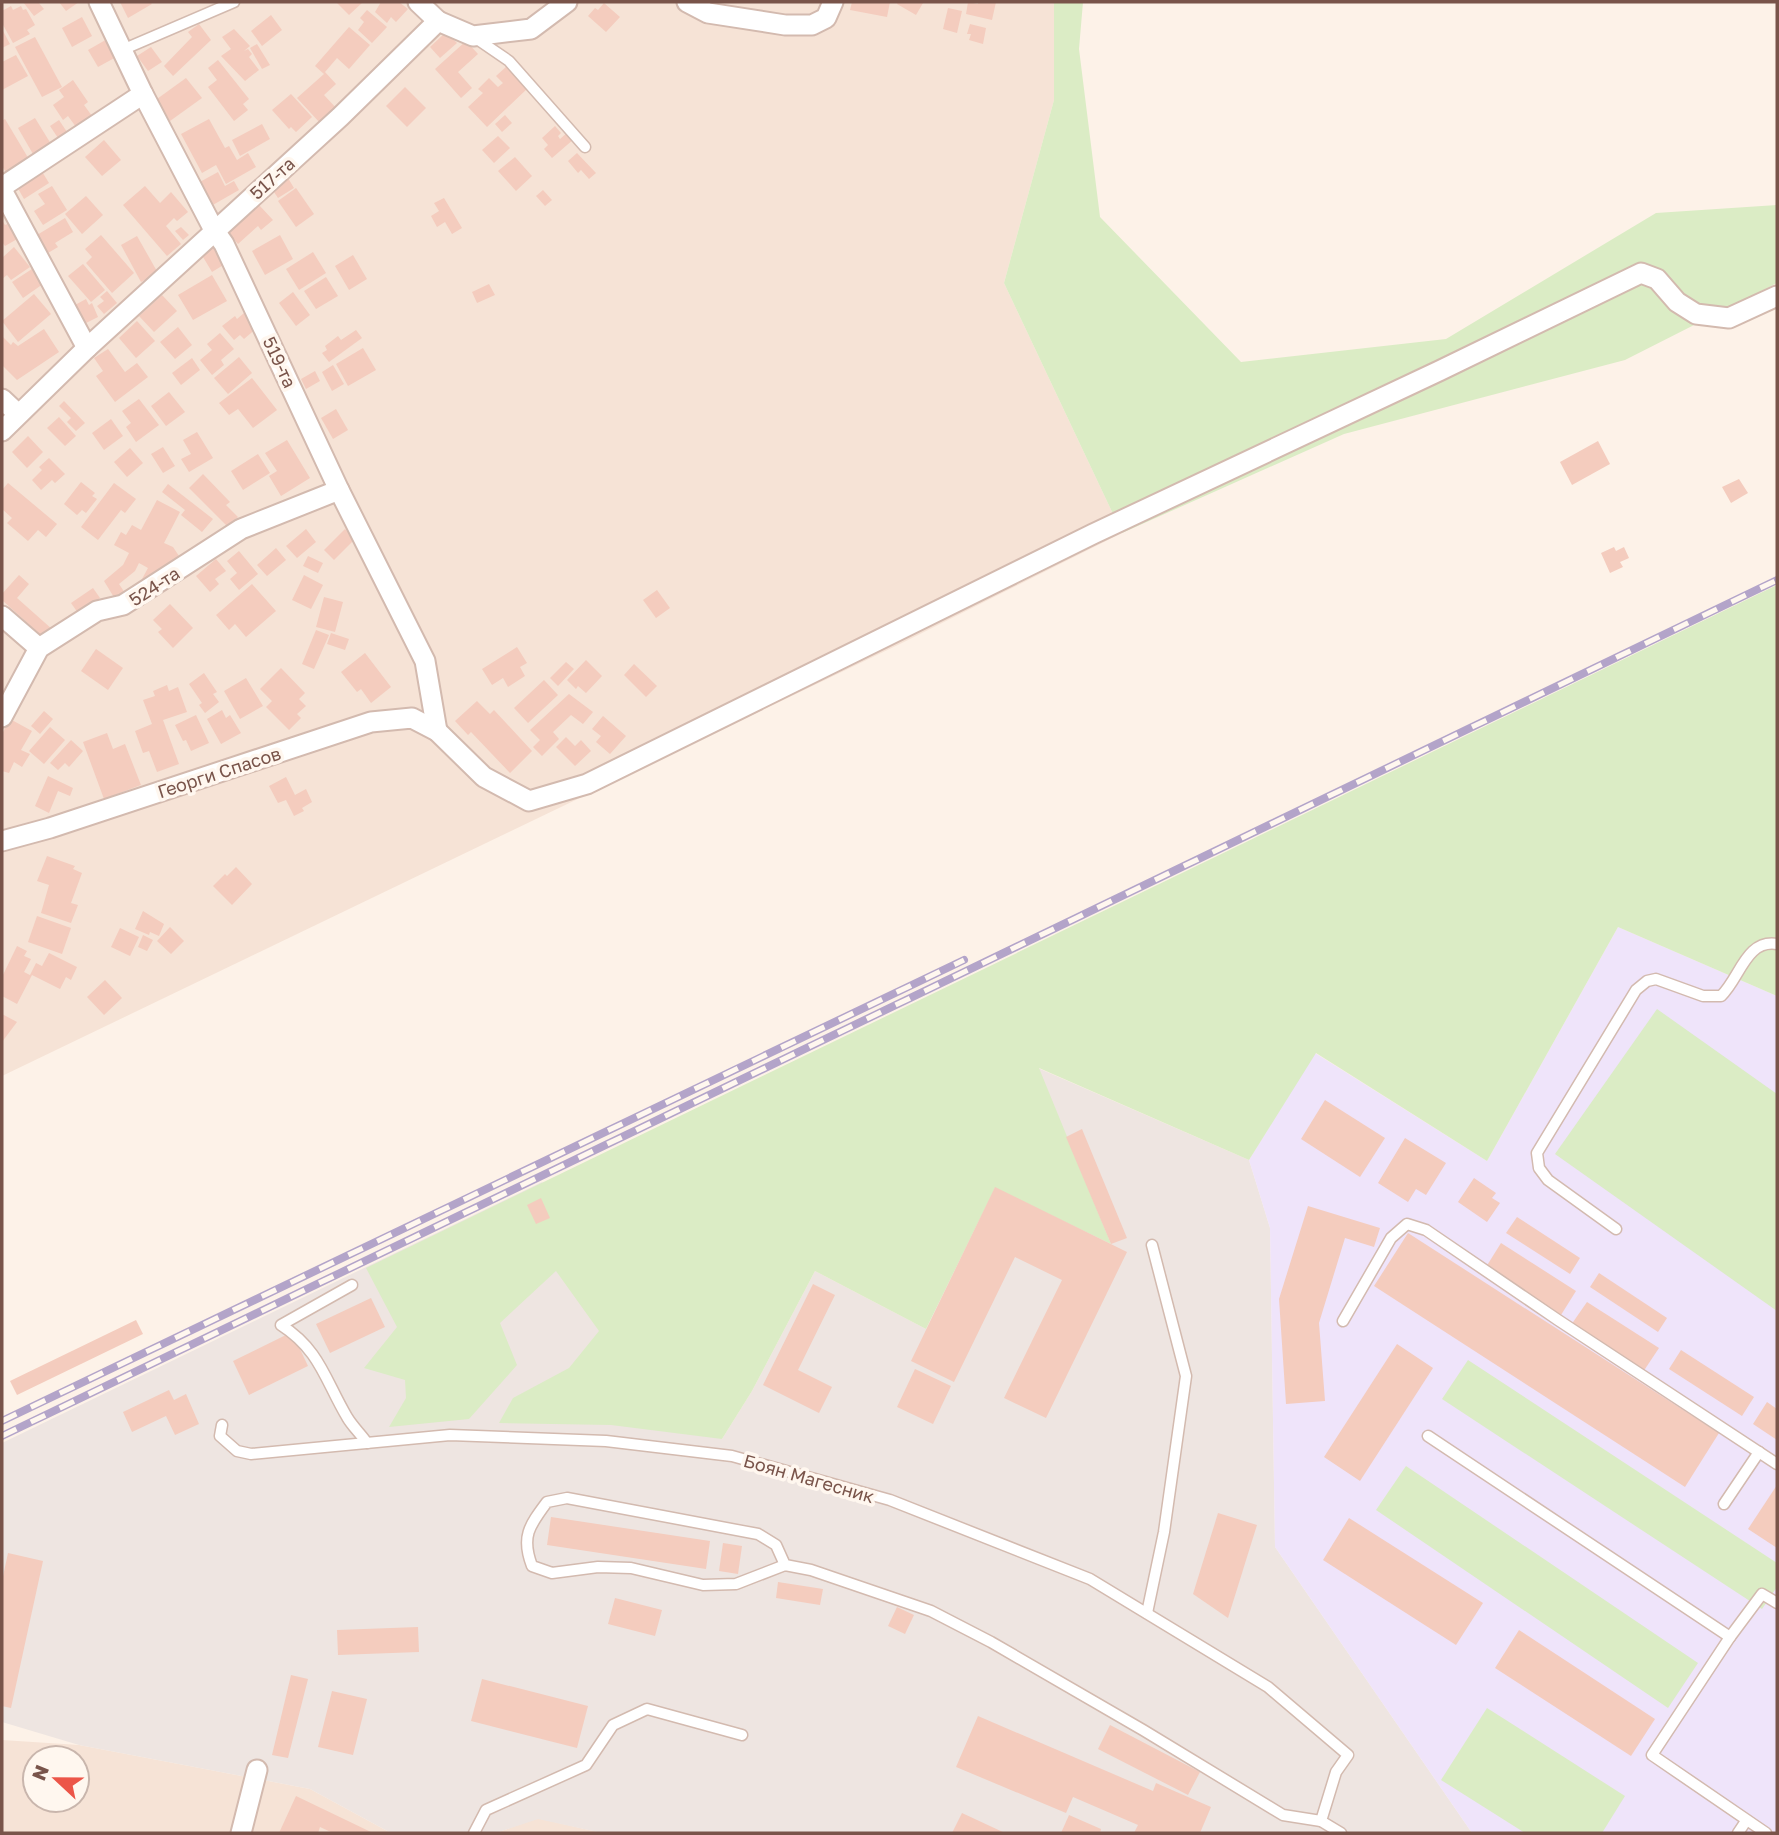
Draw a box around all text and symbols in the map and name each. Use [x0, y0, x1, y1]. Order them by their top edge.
street label: 517-та [245, 152, 299, 204]
street label: 519-та [259, 333, 301, 391]
street label: 524-та [125, 562, 183, 610]
street label: Георги Спасов [155, 742, 283, 802]
street label: Боян Магесник [741, 1449, 877, 1507]
north arrow [21, 1744, 91, 1814]
text: N [26, 1761, 53, 1783]

